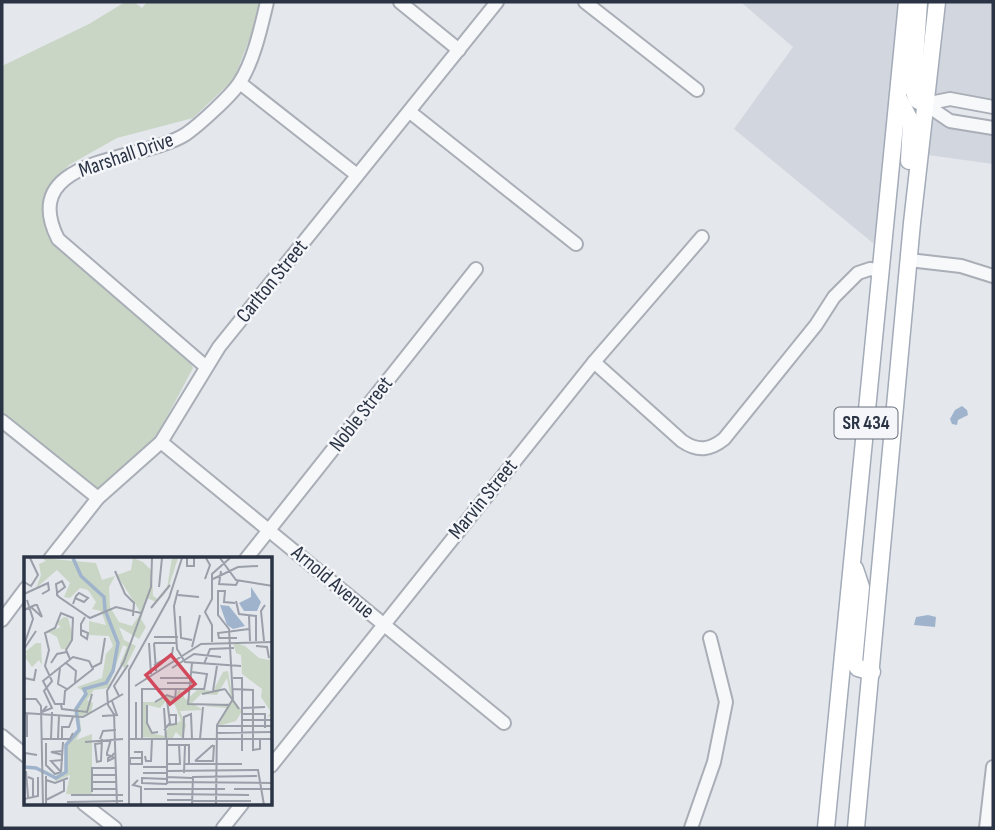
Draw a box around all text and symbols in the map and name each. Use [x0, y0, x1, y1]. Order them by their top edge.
street label: Marshall Drive [75, 127, 177, 183]
street label: Carlton Street [231, 234, 313, 328]
street label: Noble Street [324, 372, 398, 456]
road number: SR 434 [834, 408, 898, 438]
street label: Marvin Street [443, 454, 523, 544]
street label: Arnold Avenue [286, 539, 380, 624]
inset map [24, 557, 273, 806]

